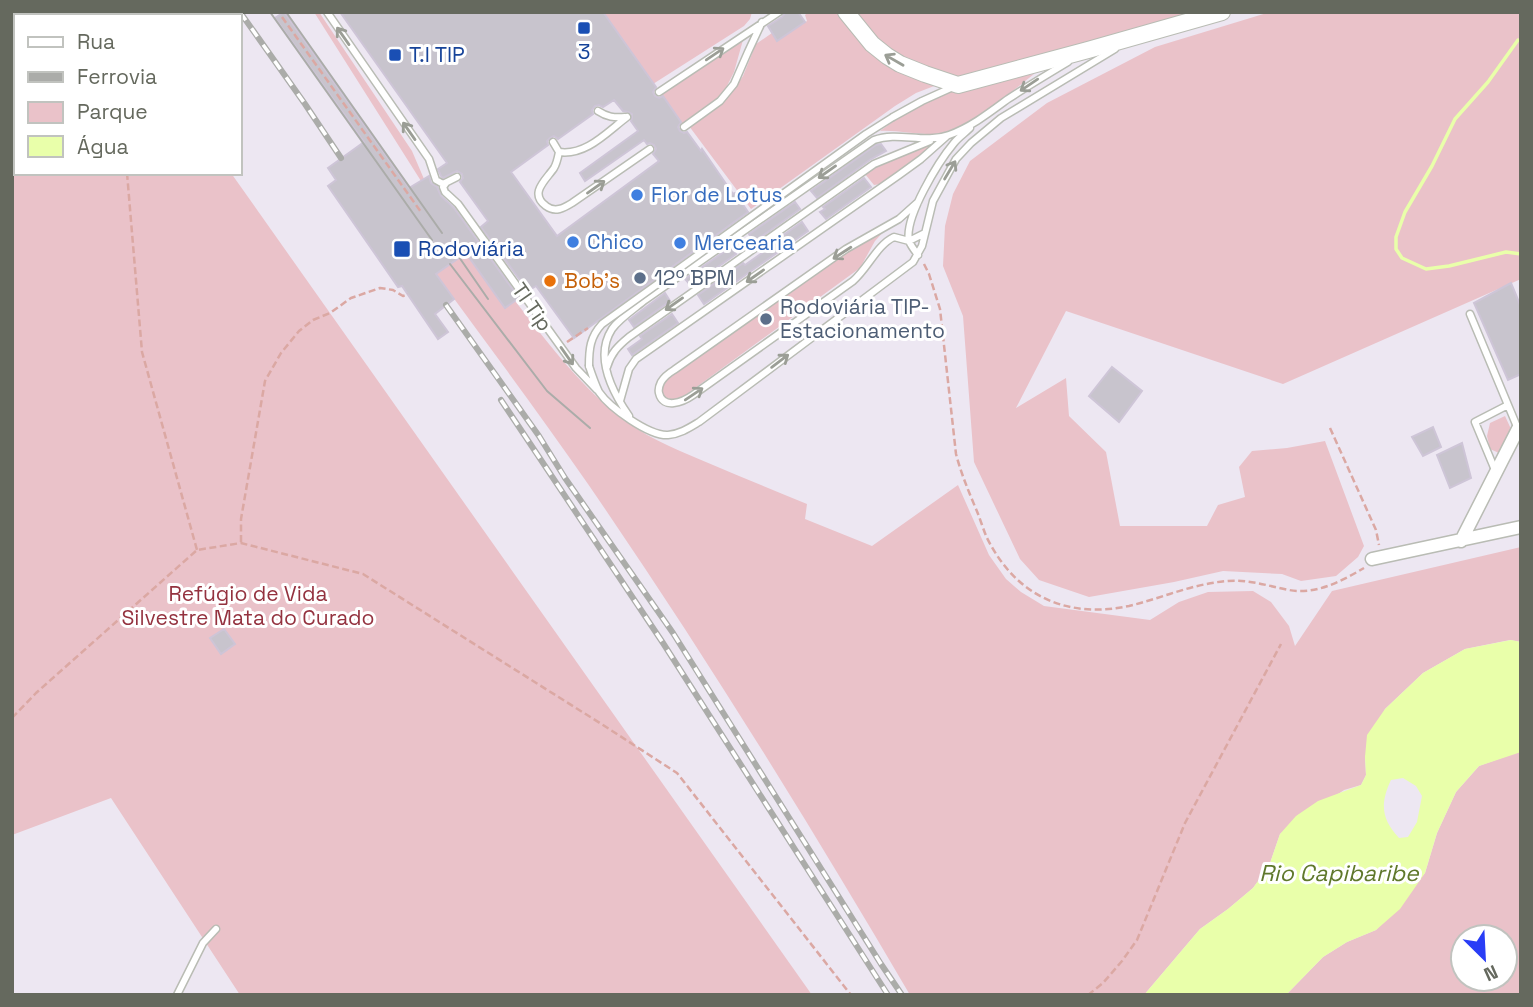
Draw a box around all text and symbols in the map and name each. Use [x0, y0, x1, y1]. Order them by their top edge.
legend [14, 14, 242, 175]
marker: 3 [576, 20, 592, 36]
one-way arrow [336, 27, 350, 46]
text: Rua [77, 28, 115, 55]
place label: 3 [578, 38, 590, 65]
place label: T.I TIP [409, 41, 465, 68]
marker: T.I TIP [387, 47, 403, 63]
one-way arrow [705, 47, 725, 61]
one-way arrow [885, 53, 905, 67]
text: Ferrovia [77, 63, 157, 90]
one-way arrow [1020, 78, 1039, 93]
text: Parque [77, 98, 148, 125]
one-way arrow [402, 122, 416, 141]
text: Água [77, 133, 129, 160]
one-way arrow [943, 160, 957, 180]
one-way arrow [818, 165, 837, 179]
one-way arrow [586, 180, 605, 194]
place label: Flor de Lotus [651, 181, 783, 208]
marker: Flor de Lotus [629, 187, 645, 203]
place label: Chico [587, 228, 644, 255]
place label: Mercearia [694, 229, 794, 256]
marker: Chico [565, 234, 581, 250]
place label: Rodoviária [418, 235, 524, 262]
marker: Mercearia [672, 235, 688, 251]
marker: Rodoviária [392, 239, 412, 259]
one-way arrow [832, 246, 852, 260]
place label: 12º BPM [654, 264, 735, 291]
place label: Bob's [564, 267, 620, 294]
one-way arrow [746, 269, 765, 283]
marker: 12º BPM [632, 270, 648, 286]
marker: Bob's [542, 273, 558, 289]
street label: TI Tip [506, 277, 559, 336]
place label: Rodoviária TIP- Estacionamento [780, 293, 945, 344]
one-way arrow [665, 297, 684, 312]
marker: Rodoviária TIP- Estacionamento [758, 311, 774, 327]
one-way arrow [560, 346, 574, 365]
one-way arrow [770, 353, 789, 368]
one-way arrow [684, 387, 703, 401]
park label: Refúgio de Vida Silvestre Mata do Curado [121, 580, 375, 631]
water label: Rio Capibaribe [1259, 858, 1420, 888]
north arrow [1449, 923, 1519, 993]
text: N [1480, 959, 1502, 987]

